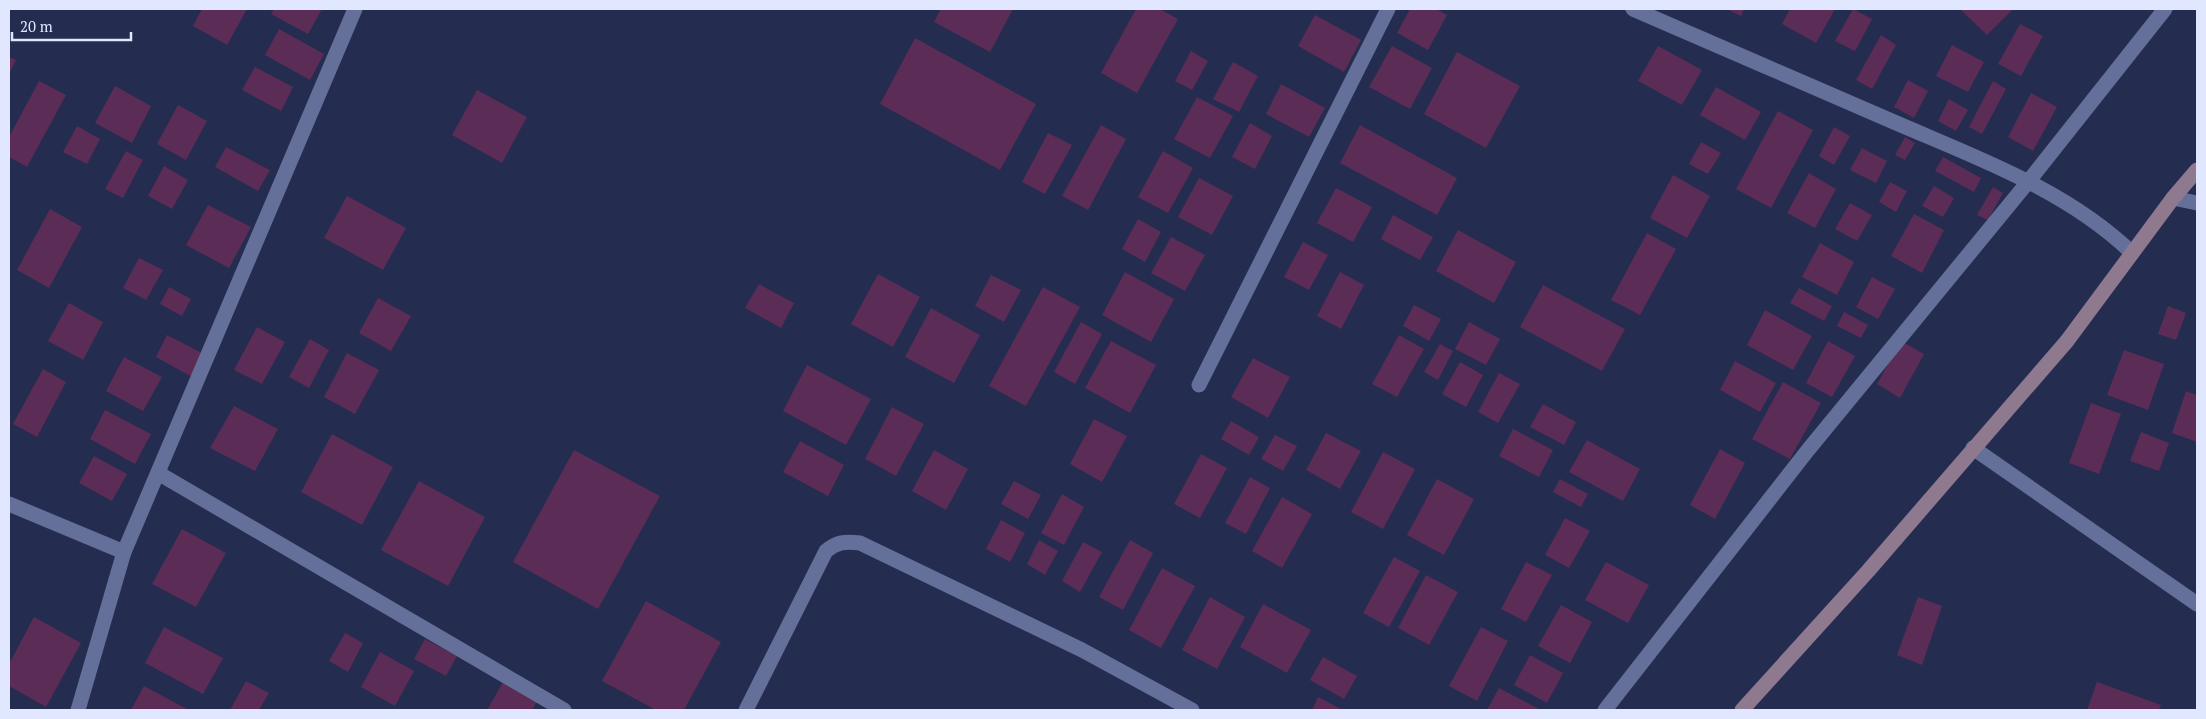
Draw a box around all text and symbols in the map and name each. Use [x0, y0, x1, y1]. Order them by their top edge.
scale bar [12, 10, 131, 42]
text: 20 m [20, 16, 53, 36]

